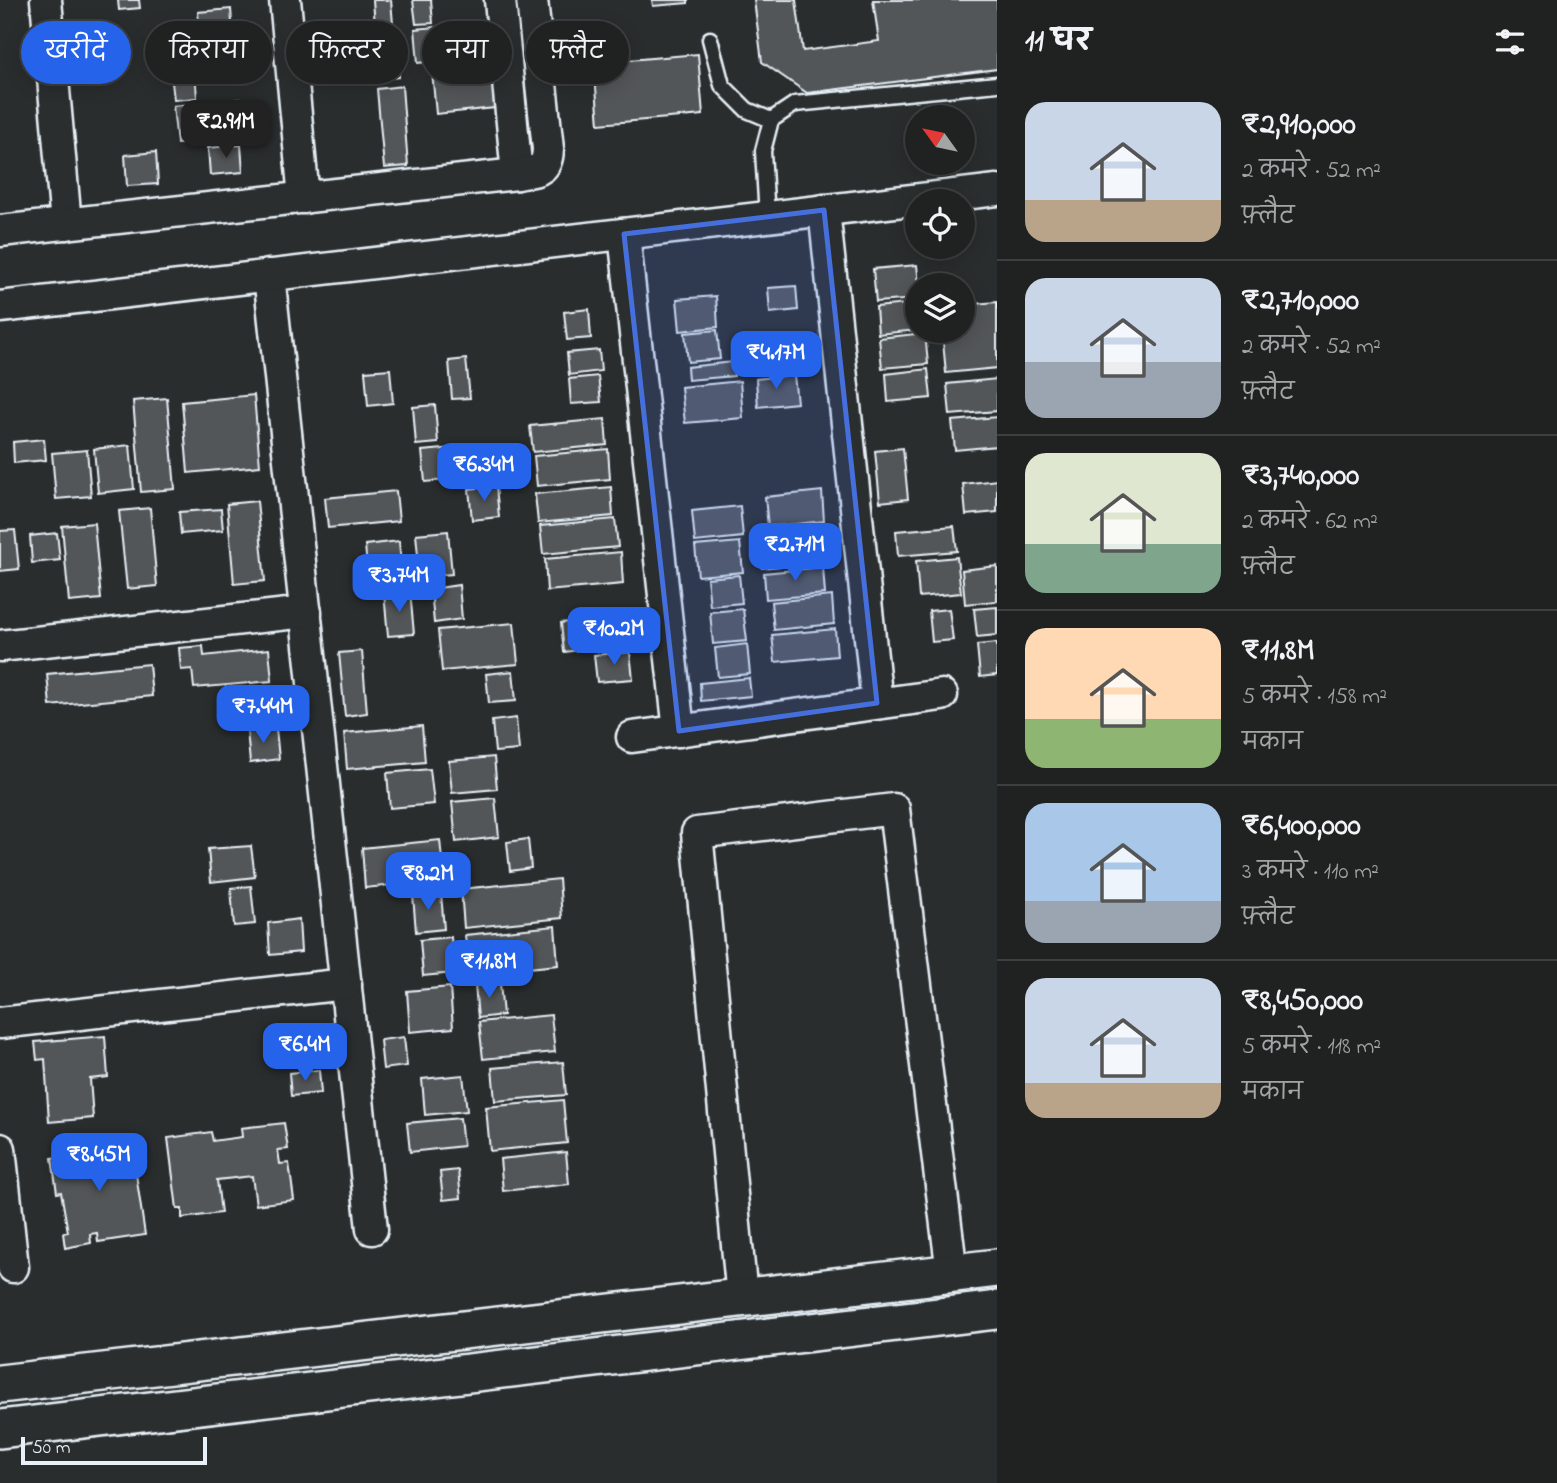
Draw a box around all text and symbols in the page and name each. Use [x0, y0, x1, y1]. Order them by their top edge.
chip: खरीदें [21, 21, 131, 84]
chip: किराया [145, 21, 272, 84]
chip: फ़िल्टर [286, 21, 408, 84]
chip: नया [422, 21, 512, 84]
chip: फ़्लैट [526, 21, 629, 84]
text: 11 घर [1025, 21, 1092, 65]
icon: filters [1491, 23, 1529, 61]
pin: ₹2.91M [169, 100, 283, 160]
text: ₹2,910,000 [1242, 104, 1356, 148]
north arrow [905, 105, 975, 175]
map controls [905, 105, 975, 343]
text: ₹2.91M [197, 106, 255, 139]
icon: home [1081, 130, 1165, 214]
text: 2 कमरे · 52 m² [1242, 155, 1381, 188]
button: locate [905, 189, 975, 259]
text: फ़्लैट [1242, 201, 1294, 234]
button: layers [905, 273, 975, 343]
text: ₹2,710,000 [1242, 280, 1359, 324]
icon: home [1081, 306, 1165, 390]
text: 2 कमरे · 52 m² [1242, 331, 1381, 364]
pin: ₹4.17M [719, 332, 833, 391]
text: ₹4.17M [747, 337, 805, 370]
text: फ़्लैट [1242, 377, 1294, 410]
pin: ₹6.34M [427, 444, 541, 503]
text: ₹6.34M [453, 449, 515, 482]
text: ₹3,740,000 [1242, 455, 1359, 499]
icon: home [1081, 481, 1165, 565]
text: 2 कमरे · 62 m² [1242, 506, 1378, 539]
pin: ₹2.71M [738, 524, 852, 583]
text: ₹2.71M [765, 529, 825, 562]
text: फ़्लैट [1242, 552, 1294, 585]
pin: ₹3.74M [342, 554, 456, 614]
text: ₹3.74M [369, 560, 429, 593]
pin: ₹10.2M [557, 608, 671, 667]
text: ₹10.2M [583, 613, 645, 646]
text: ₹11.8M [1242, 630, 1315, 674]
icon: home [1081, 656, 1165, 740]
text: 5 कमरे · 158 m² [1242, 681, 1387, 714]
pin: ₹7.44M [206, 686, 320, 745]
text: ₹7.44M [233, 691, 293, 724]
text: मकान [1242, 727, 1303, 760]
text: ₹6,400,000 [1242, 805, 1361, 849]
icon: home [1081, 831, 1165, 915]
pin: ₹8.2M [379, 852, 477, 912]
text: 3 कमरे · 110 m² [1242, 856, 1379, 889]
text: ₹8.2M [402, 858, 454, 891]
text: फ़्लैट [1242, 902, 1294, 935]
pin: ₹11.8M [432, 940, 546, 1000]
text: ₹11.8M [461, 946, 517, 979]
text: ₹8,450,000 [1242, 980, 1363, 1024]
icon: home [1081, 1006, 1165, 1090]
pin: ₹6.4M [256, 1024, 354, 1083]
text: ₹6.4M [279, 1029, 331, 1062]
text: 5 कमरे · 118 m² [1242, 1031, 1381, 1064]
text: मकान [1242, 1077, 1303, 1110]
pin: ₹8.45M [42, 1134, 156, 1193]
text: ₹8.45M [67, 1139, 131, 1172]
scale bar [21, 1434, 206, 1466]
text: 50 m [32, 1435, 71, 1462]

